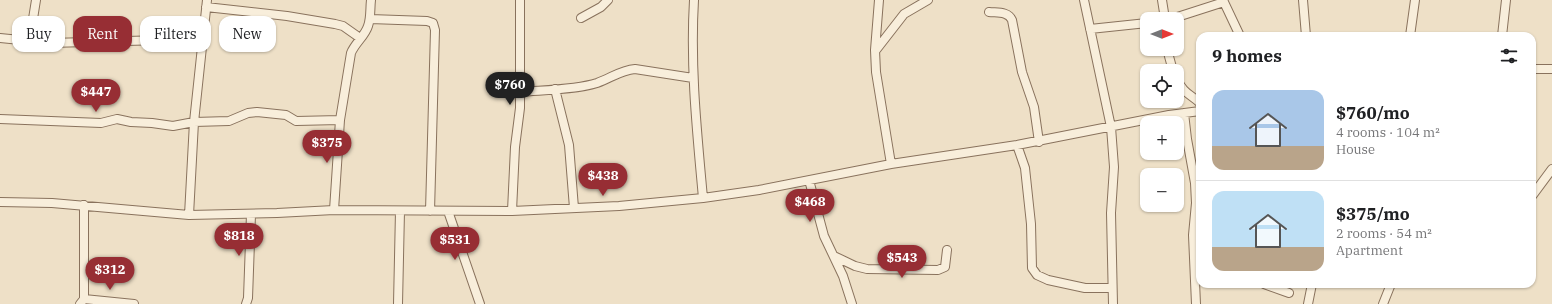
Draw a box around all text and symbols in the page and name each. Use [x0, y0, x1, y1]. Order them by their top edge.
north arrow [1140, 12, 1184, 56]
map controls [1140, 12, 1184, 212]
chip: Buy [12, 16, 65, 52]
chip: Rent [73, 16, 132, 52]
chip: Filters [140, 16, 211, 52]
chip: New [219, 16, 276, 52]
text: 9 homes [1212, 45, 1282, 67]
icon: filters [1498, 45, 1520, 67]
button: locate [1140, 64, 1184, 108]
pin: $760 [486, 72, 534, 106]
text: $760 [494, 76, 526, 93]
pin: $447 [72, 79, 120, 113]
text: $447 [80, 83, 112, 100]
text: $760/mo [1336, 102, 1410, 124]
icon: home [1244, 106, 1292, 154]
button: + [1140, 116, 1184, 160]
text: 4 rooms · 104 m² [1336, 124, 1440, 141]
pin: $375 [303, 130, 351, 164]
text: $375 [311, 134, 343, 151]
text: House [1336, 141, 1375, 158]
pin: $438 [579, 163, 627, 197]
text: $438 [587, 167, 619, 184]
button: − [1140, 168, 1184, 212]
pin: $468 [786, 189, 834, 223]
text: $468 [794, 193, 826, 210]
text: $375/mo [1336, 203, 1410, 225]
icon: home [1244, 207, 1292, 255]
pin: $818 [215, 223, 263, 257]
text: 2 rooms · 54 m² [1336, 225, 1432, 242]
text: $818 [223, 227, 255, 244]
pin: $531 [431, 227, 479, 261]
text: $531 [439, 231, 471, 248]
text: Apartment [1336, 242, 1403, 259]
pin: $543 [878, 245, 926, 279]
text: $543 [886, 249, 918, 266]
pin: $312 [86, 257, 134, 291]
text: $312 [94, 261, 126, 278]

